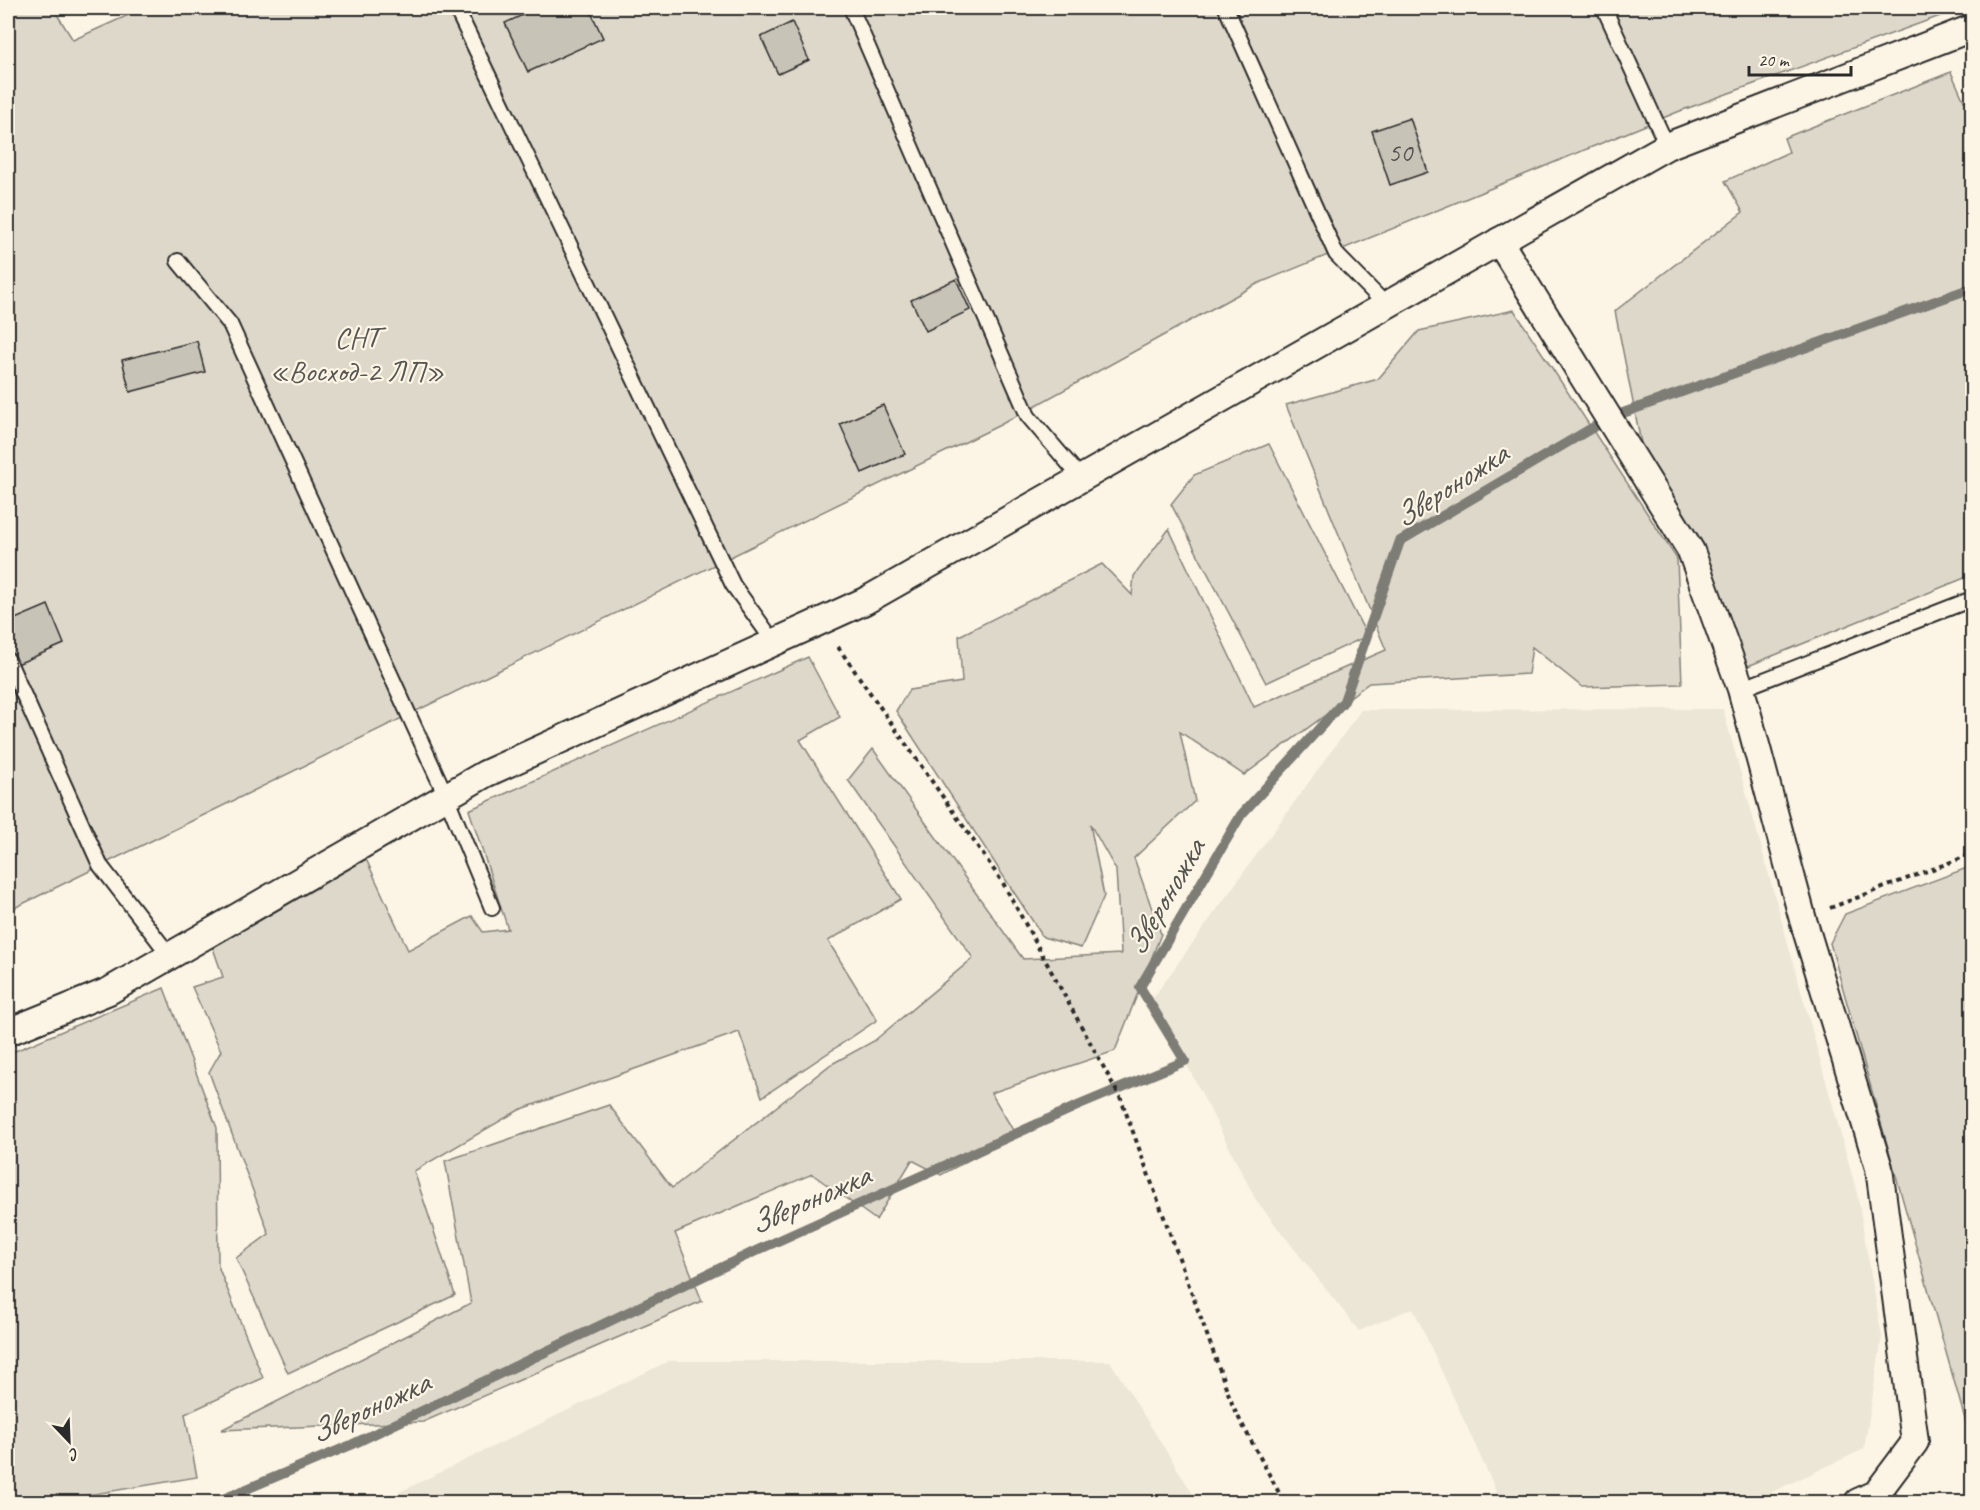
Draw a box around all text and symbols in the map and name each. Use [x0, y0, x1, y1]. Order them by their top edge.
scale bar [1749, 39, 1851, 77]
text: 20 m [1758, 49, 1791, 71]
house number: 50 [1388, 135, 1414, 169]
park label: СНТ «Восход-2 ЛП» [269, 318, 445, 390]
water label: Звероножка [1385, 432, 1518, 537]
water label: Звероножка [1115, 829, 1216, 963]
water label: Звероножка [742, 1153, 879, 1244]
water label: Звероножка [303, 1361, 439, 1453]
north arrow [39, 1411, 99, 1471]
text: С [65, 1443, 82, 1465]

